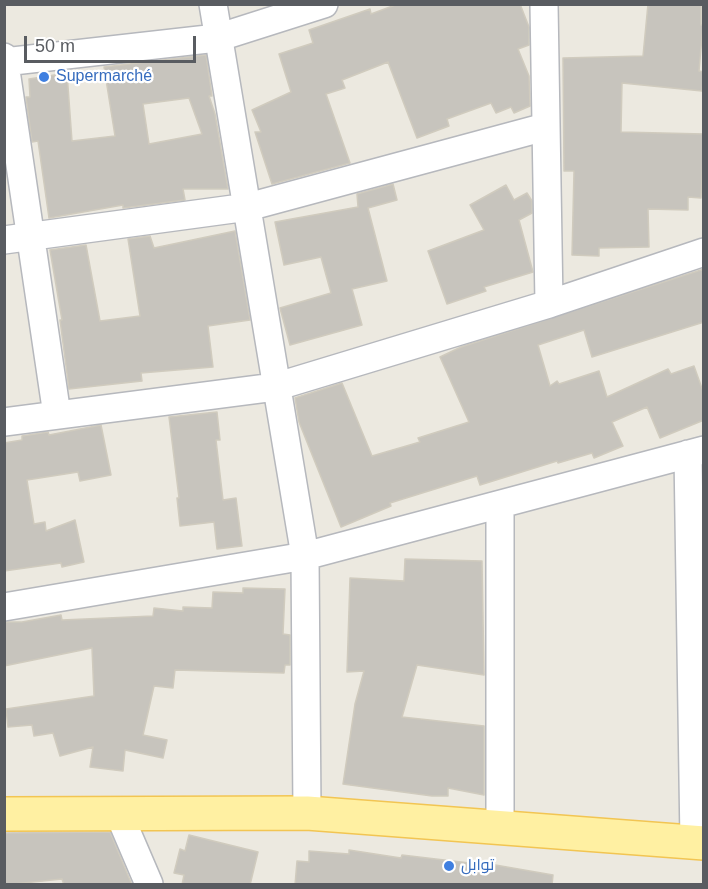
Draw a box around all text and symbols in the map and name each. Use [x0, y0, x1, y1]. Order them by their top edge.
scale bar [27, 24, 200, 62]
text: 50 m [35, 36, 75, 56]
place label: Supermarché [56, 67, 152, 87]
marker: Supermarché [37, 70, 51, 84]
place label: توابل [461, 856, 494, 876]
marker: توابل [442, 859, 456, 873]

